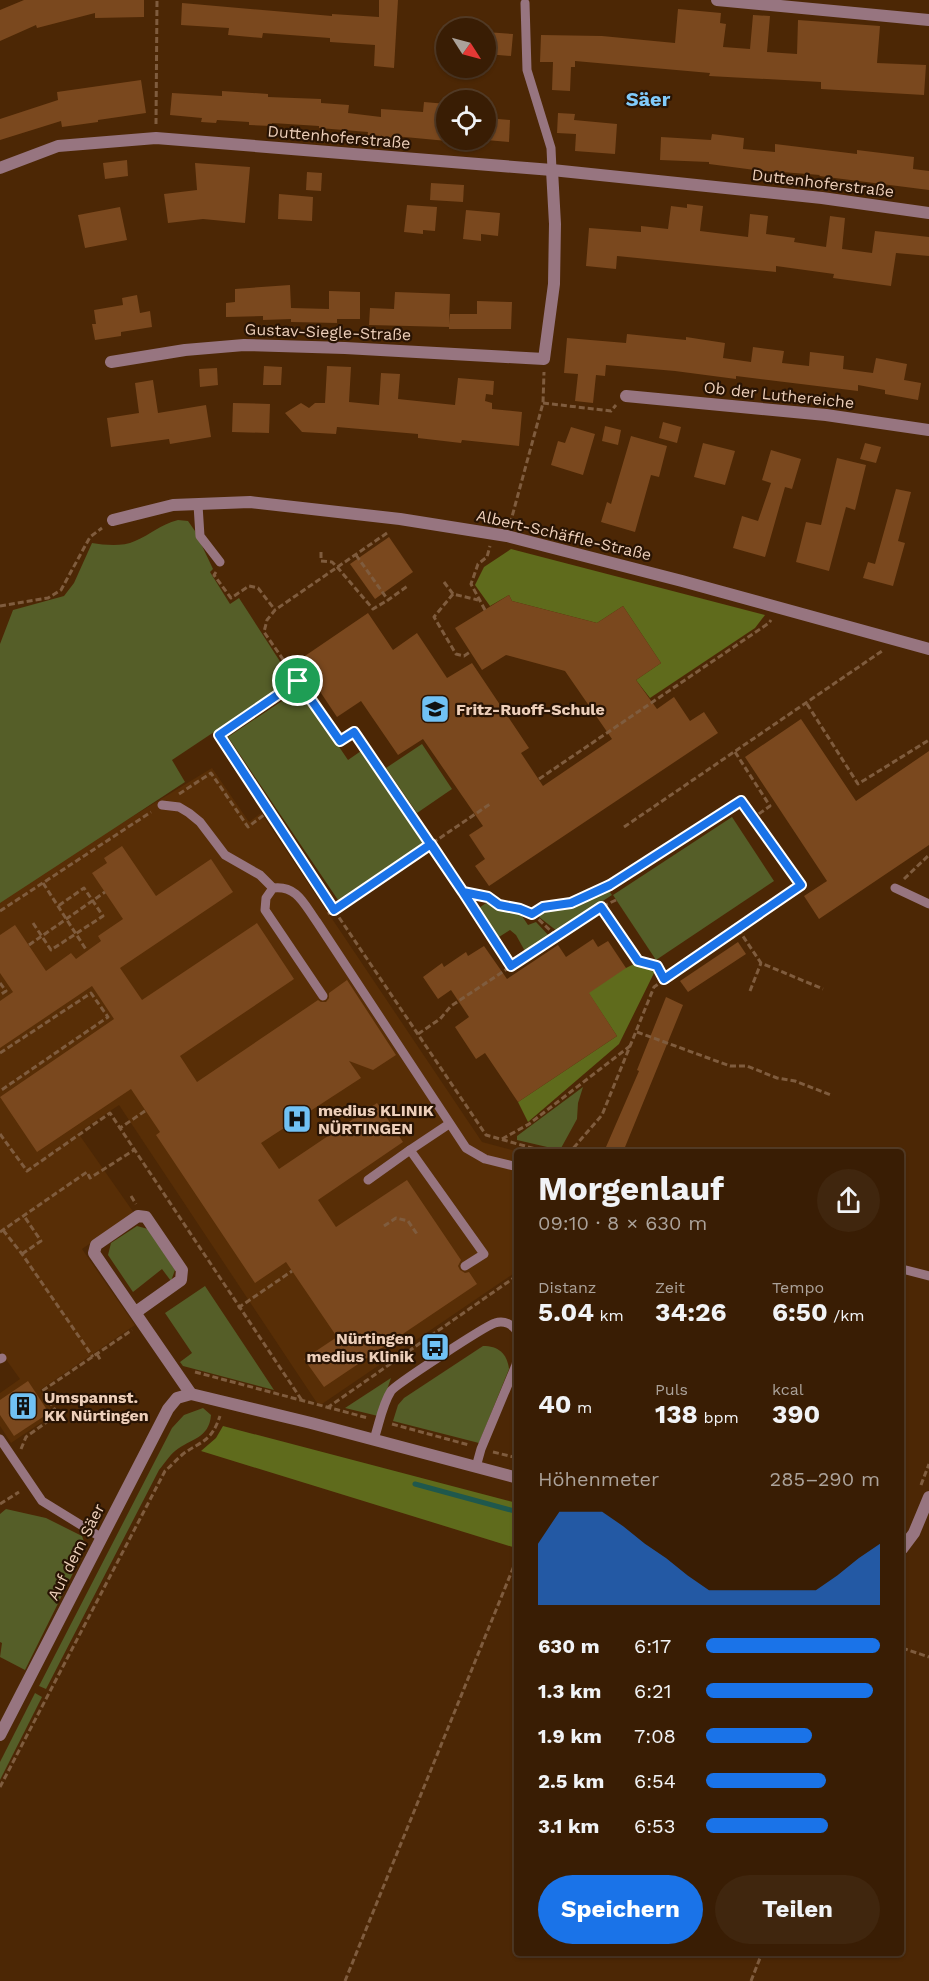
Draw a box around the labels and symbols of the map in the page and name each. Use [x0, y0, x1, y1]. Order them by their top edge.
north arrow [436, 18, 496, 78]
district label: Säer [626, 87, 671, 111]
street label: Duttenhoferstraße [267, 121, 411, 153]
street label: Duttenhoferstraße [751, 165, 895, 201]
street label: Gustav-Siegle-Straße [244, 320, 412, 344]
street label: Ob der Luthereiche [703, 378, 855, 412]
street label: Albert-Schäffle-Straße [475, 506, 653, 564]
pin [272, 655, 323, 706]
school or university icon: Fritz-Ruoff-Schule [419, 693, 451, 725]
place label: Fritz-Ruoff-Schule [456, 700, 605, 719]
place label: medius KLINIK NÜRTINGEN [318, 1101, 434, 1138]
hospital icon: medius KLINIK NÜRTINGEN [281, 1103, 313, 1135]
place label: Nürtingen medius Klinik [306, 1329, 414, 1366]
bus stop icon: Nürtingen medius Klinik [419, 1331, 451, 1363]
place label: Umspannst. KK Nürtingen [44, 1388, 149, 1425]
building icon: Umspannst. KK Nürtingen [7, 1390, 39, 1422]
street label: Auf dem Säer [43, 1500, 109, 1604]

